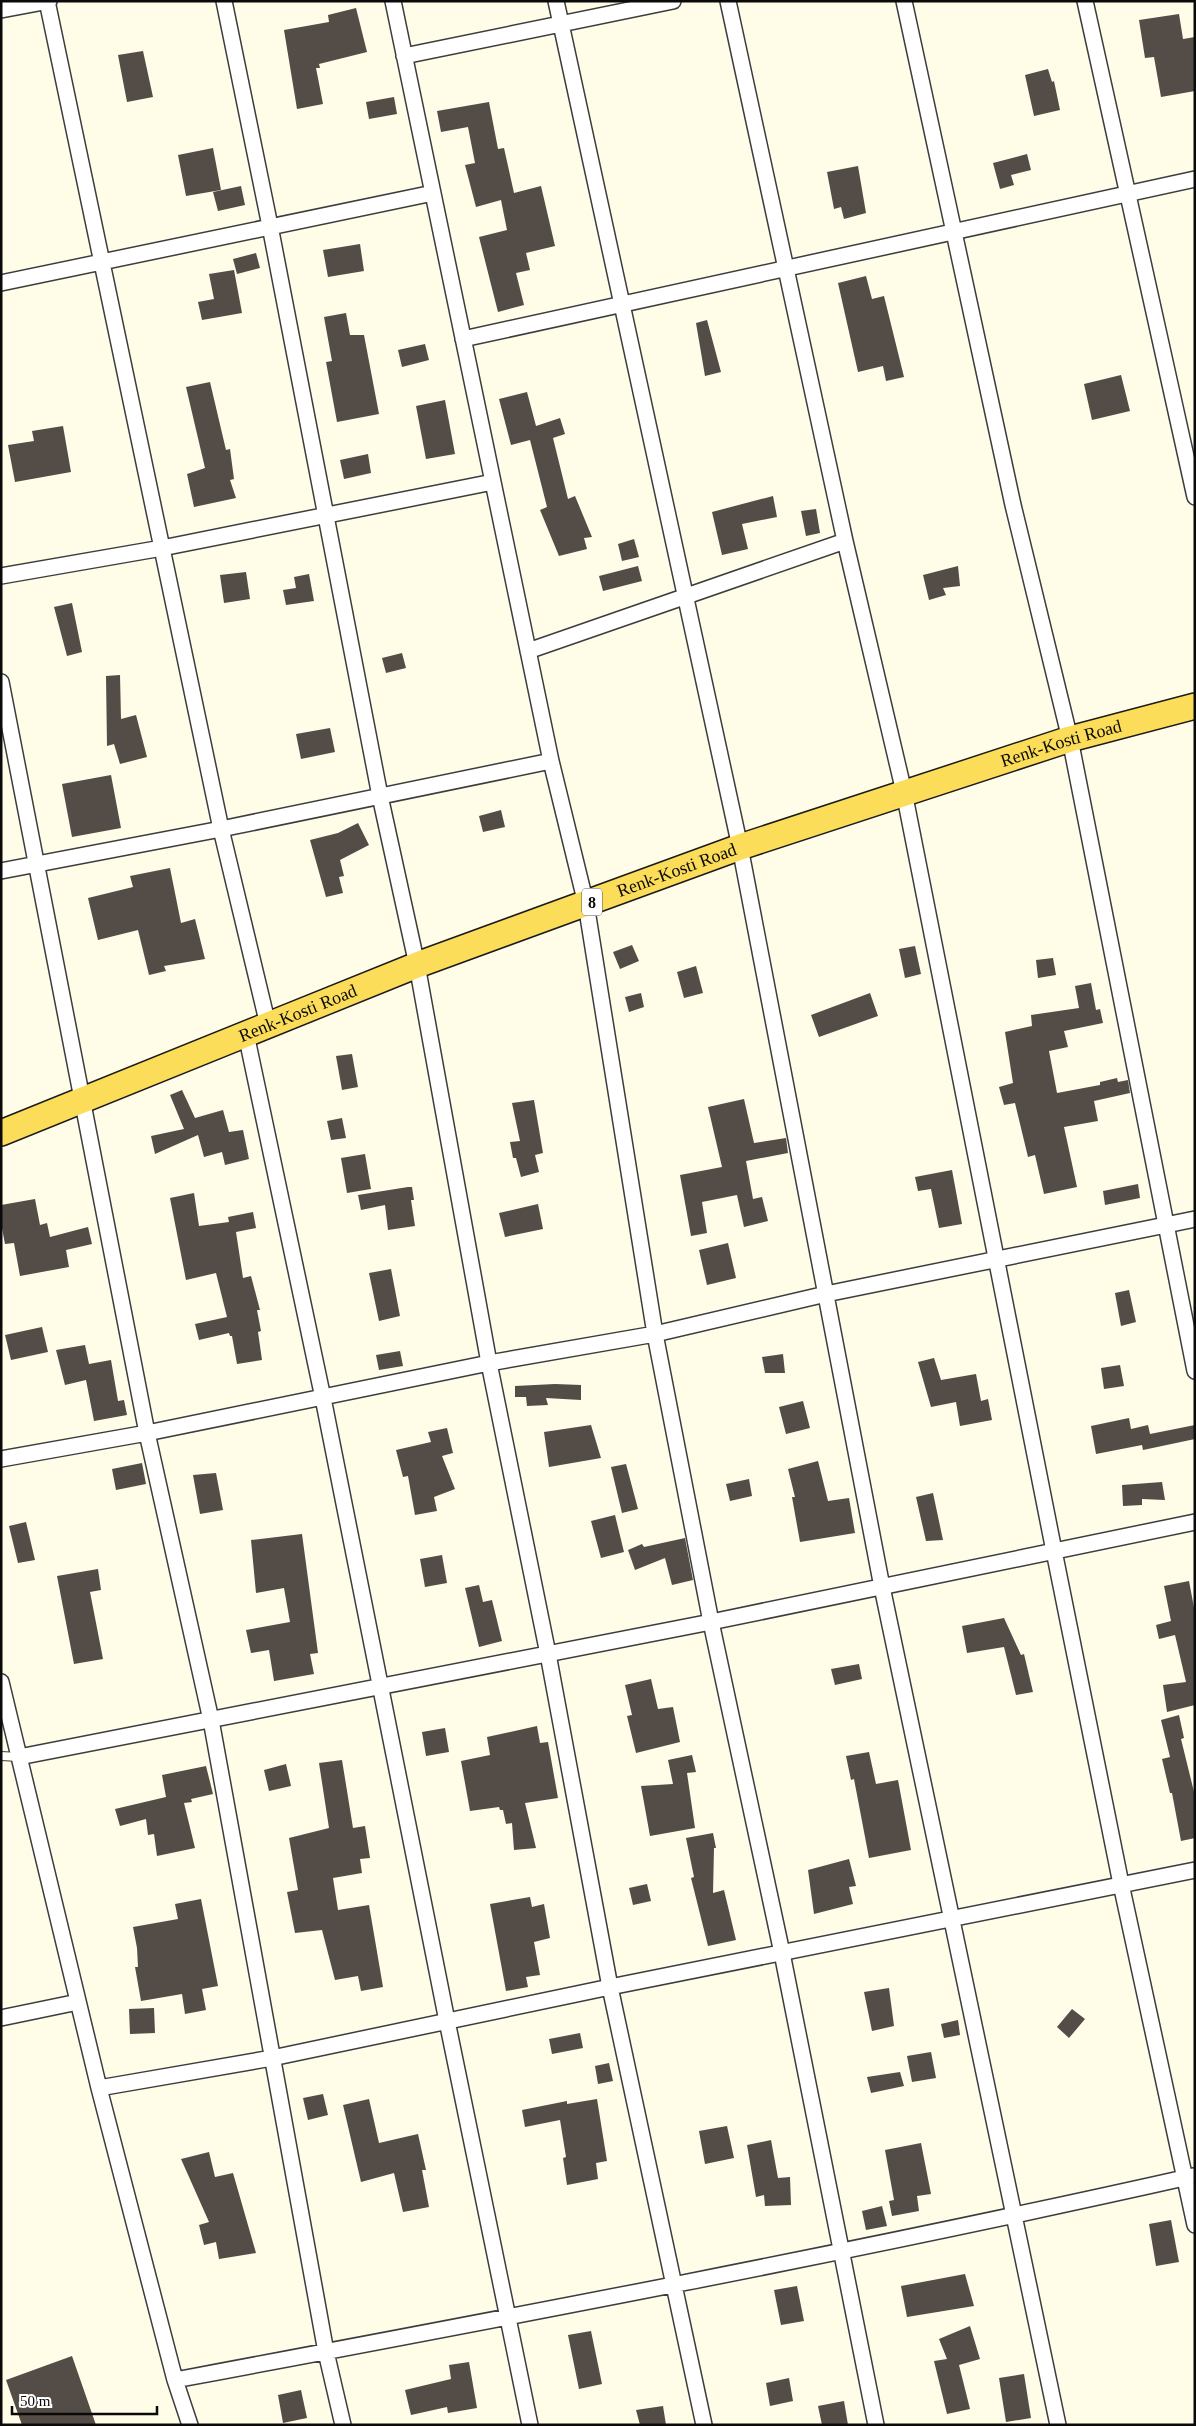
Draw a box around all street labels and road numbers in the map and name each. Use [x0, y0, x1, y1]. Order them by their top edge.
street label: Renk-Kosti Road [998, 716, 1124, 771]
street label: Renk-Kosti Road [614, 839, 739, 901]
road number: 8 [582, 889, 602, 916]
street label: Renk-Kosti Road [236, 980, 360, 1046]

